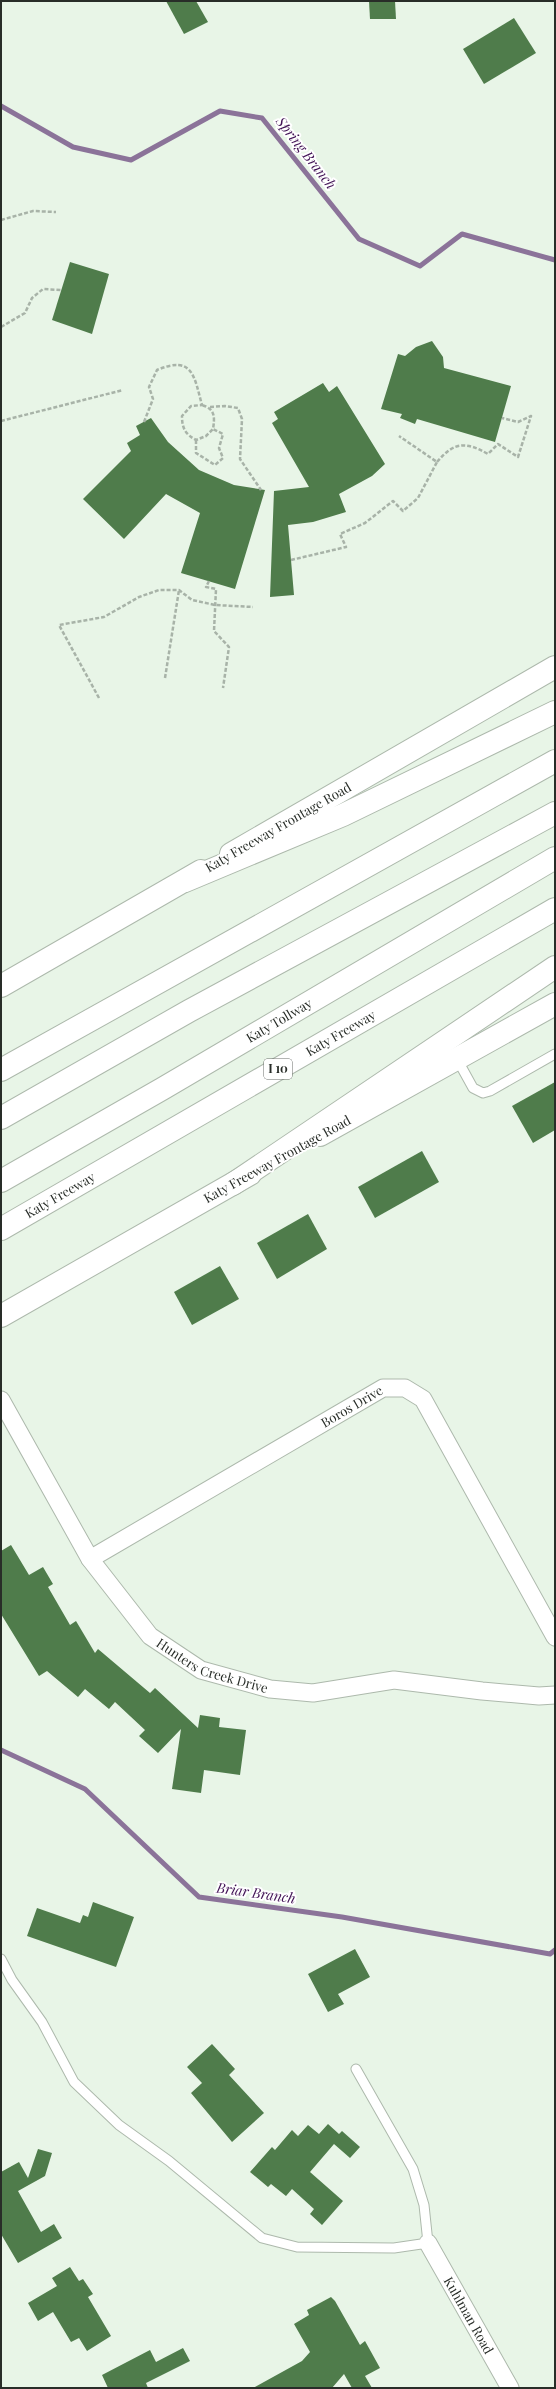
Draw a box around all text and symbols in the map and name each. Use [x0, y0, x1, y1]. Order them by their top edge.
water label: Spring Branch [272, 112, 341, 193]
street label: Katy Freeway Frontage Road [202, 778, 354, 875]
street label: Katy Tollway [243, 994, 315, 1046]
street label: Katy Freeway [302, 1005, 379, 1059]
road number: I 10 [264, 1059, 292, 1079]
street label: Katy Freeway Frontage Road [200, 1111, 354, 1206]
street label: Katy Freeway [22, 1167, 98, 1221]
street label: Boros Drive [317, 1381, 386, 1431]
street label: Hunters Creek Drive [154, 1634, 271, 1696]
water label: Briar Branch [214, 1877, 297, 1907]
street label: Kuhlman Road [441, 2273, 498, 2357]

